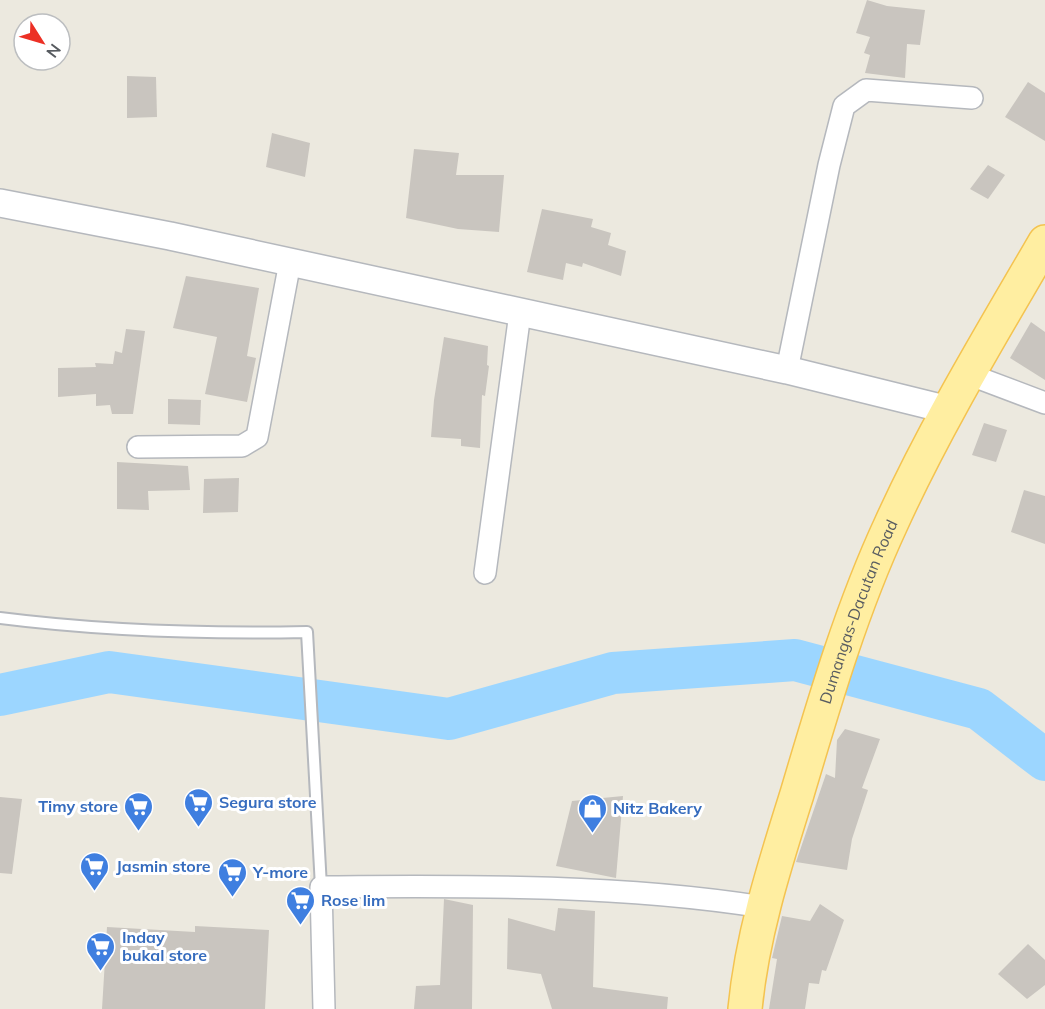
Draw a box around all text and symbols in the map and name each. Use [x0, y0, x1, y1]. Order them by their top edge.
north arrow [12, 12, 72, 72]
text: N [42, 40, 66, 62]
street label: Dumangas-Dacutan Road [815, 516, 902, 706]
supermarket icon: Segura store [182, 786, 214, 828]
supermarket icon: Timy store [123, 790, 155, 832]
place label: Segura store [219, 792, 317, 812]
shop icon: Nitz Bakery [576, 792, 608, 834]
place label: Timy store [38, 796, 118, 816]
place label: Nitz Bakery [613, 798, 702, 818]
supermarket icon: Jasmin store [79, 850, 111, 892]
place label: Jasmin store [116, 856, 211, 876]
supermarket icon: Y-more [216, 856, 248, 898]
place label: Y-more [252, 862, 308, 882]
supermarket icon: Rose lim [284, 884, 316, 926]
place label: Rose lim [321, 890, 385, 910]
place label: Inday bukal store [122, 927, 207, 965]
supermarket icon: Inday bukal store [85, 930, 117, 972]

